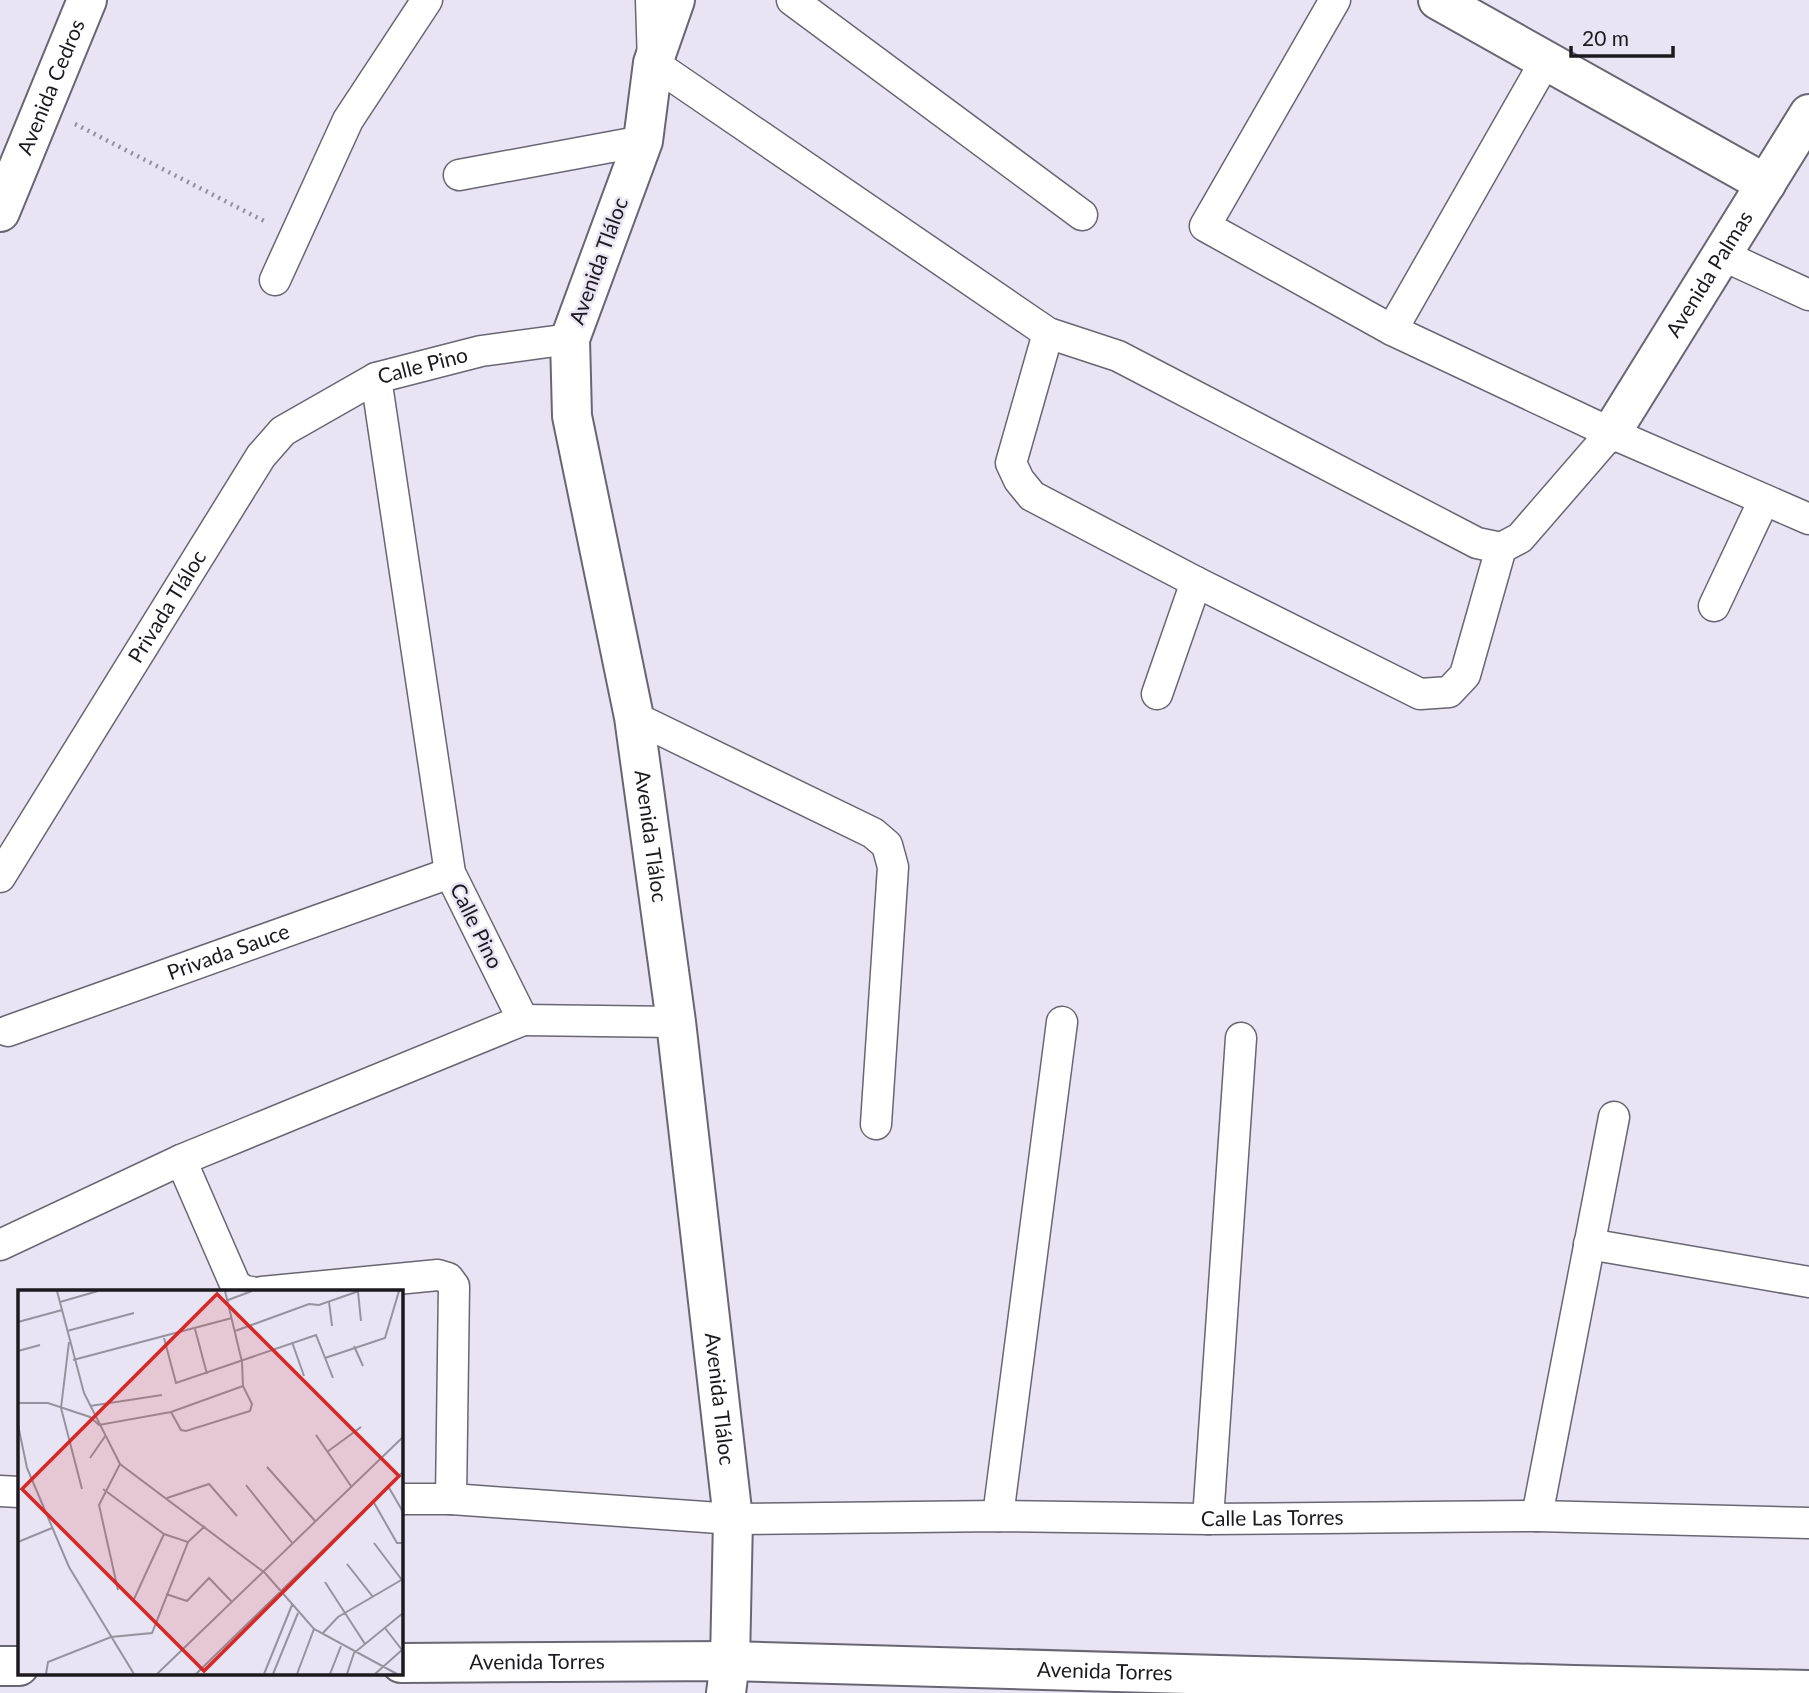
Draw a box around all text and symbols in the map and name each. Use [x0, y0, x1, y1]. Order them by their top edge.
scale bar [1571, 14, 1672, 58]
street label: Avenida Cedros [11, 15, 89, 158]
text: 20 m [1582, 25, 1629, 50]
street label: Avenida Tláloc [563, 194, 632, 327]
street label: Avenida Palmas [1660, 206, 1757, 341]
street label: Calle Pino [375, 341, 470, 388]
street label: Privada Tláloc [122, 545, 211, 667]
street label: Avenida Tláloc [630, 768, 673, 904]
street label: Calle Pino [446, 878, 509, 972]
street label: Privada Sauce [163, 917, 292, 984]
inset map [18, 1290, 402, 1676]
street label: Avenida Tláloc [701, 1331, 741, 1466]
street label: Calle Las Torres [1201, 1504, 1344, 1530]
street label: Avenida Torres [469, 1648, 605, 1674]
street label: Avenida Torres [1037, 1656, 1173, 1685]

